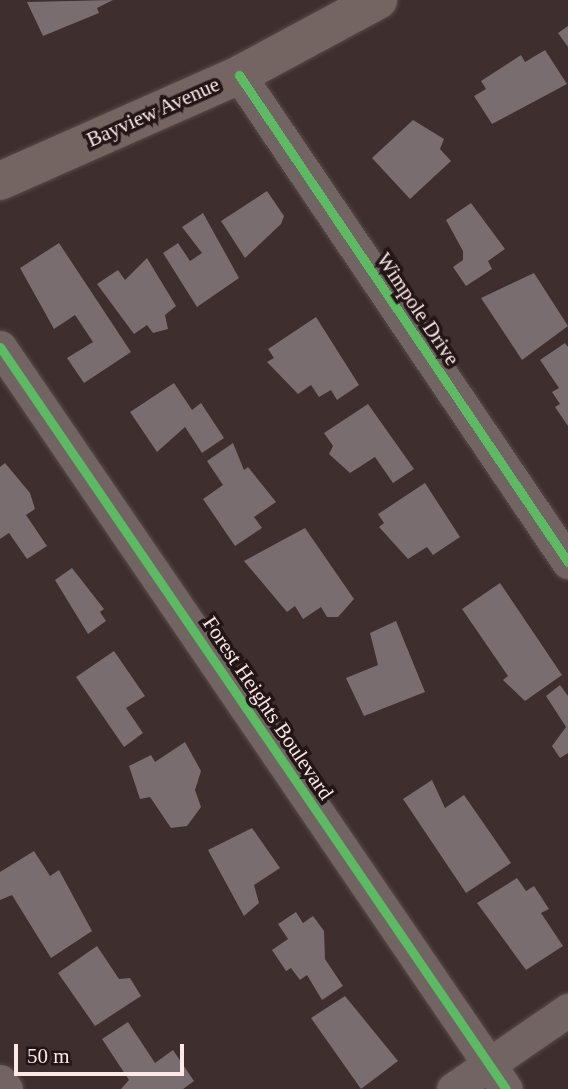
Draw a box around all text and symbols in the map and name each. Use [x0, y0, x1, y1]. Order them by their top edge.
street label: Bayview Avenue [82, 71, 224, 153]
street label: Wimpole Drive [371, 248, 465, 370]
street label: Forest Heights Boulevard [197, 611, 339, 805]
scale bar [18, 1030, 187, 1074]
text: 50 m [27, 1044, 70, 1068]

